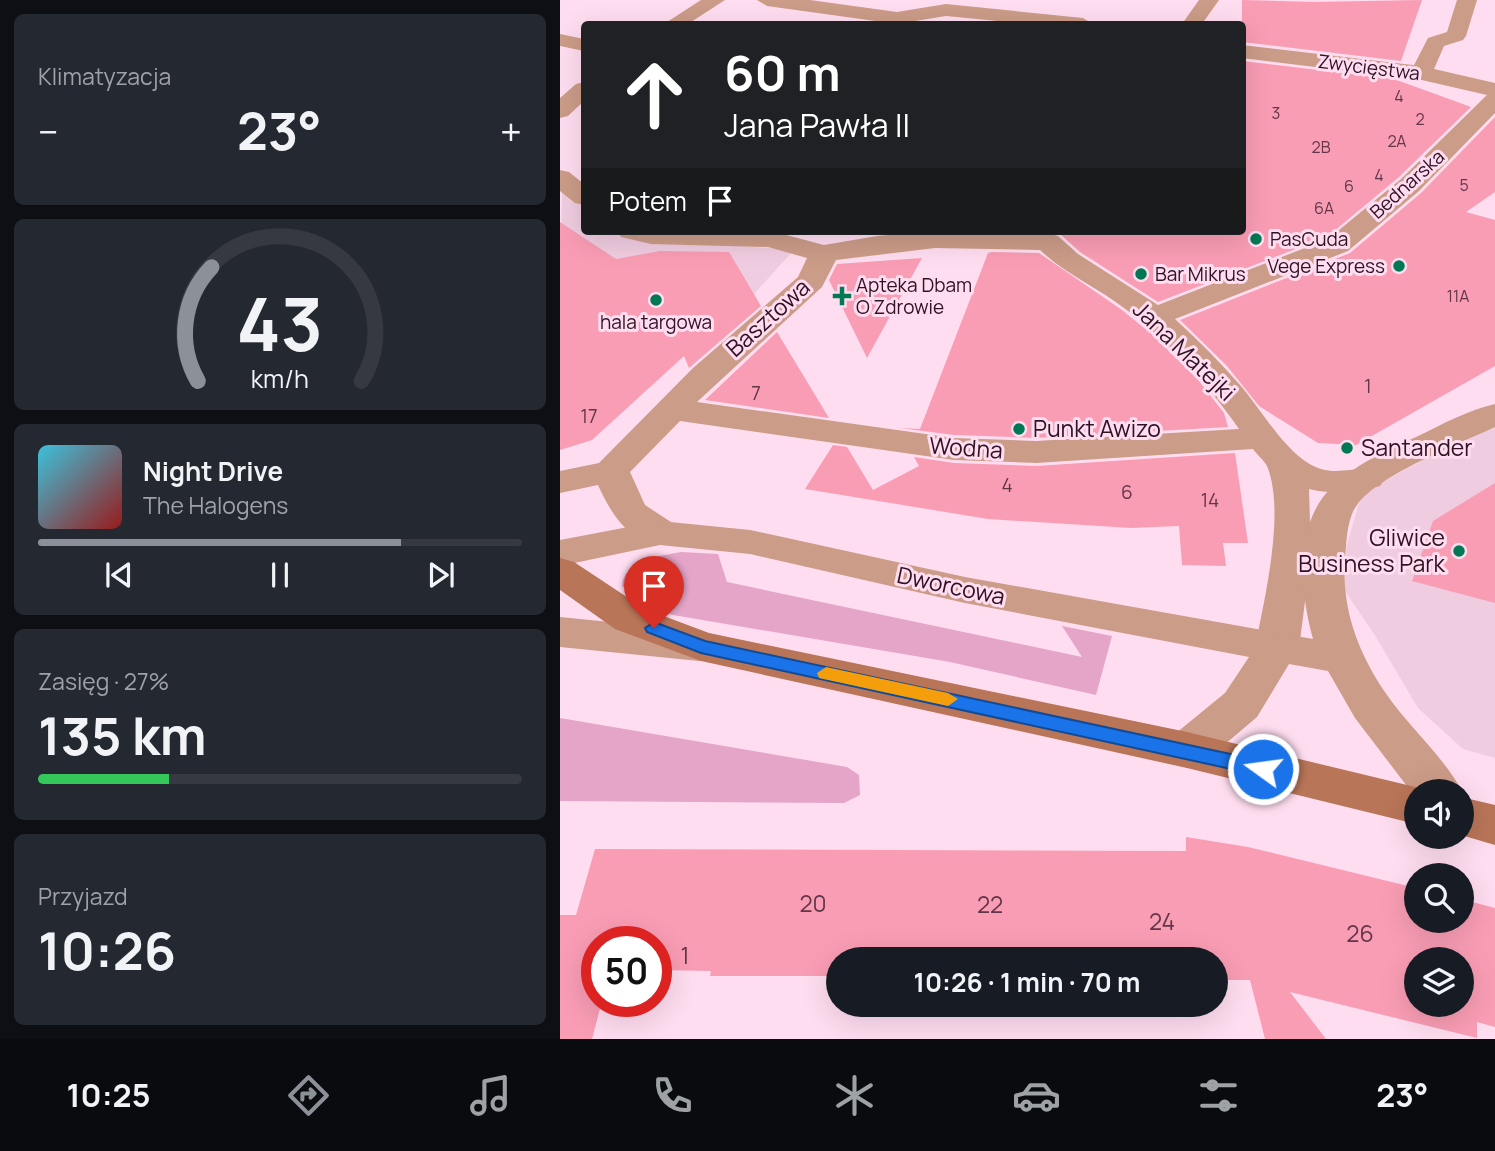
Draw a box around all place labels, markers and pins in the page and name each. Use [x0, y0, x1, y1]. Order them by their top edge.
place label: PasCuda [1270, 226, 1348, 252]
marker: PasCuda [1248, 231, 1264, 247]
place label: Vege Express [1268, 253, 1385, 279]
marker: Vege Express [1391, 258, 1407, 274]
place label: Bar Mikrus [1155, 261, 1246, 287]
marker: Bar Mikrus [1133, 266, 1149, 282]
place label: Apteka Dbam O Zdrowie [856, 272, 972, 320]
marker: Apteka Dbam O Zdrowie [834, 288, 850, 304]
marker: hala targowa [648, 292, 664, 308]
place label: hala targowa [600, 309, 712, 335]
place label: Punkt Awizo [1033, 412, 1161, 444]
marker: Punkt Awizo [1011, 421, 1027, 437]
place label: Santander [1361, 431, 1473, 463]
marker: Santander [1339, 440, 1355, 456]
place label: Gliwice Business Park [1298, 521, 1446, 579]
marker: Gliwice Business Park [1451, 543, 1467, 559]
pin [624, 556, 684, 628]

